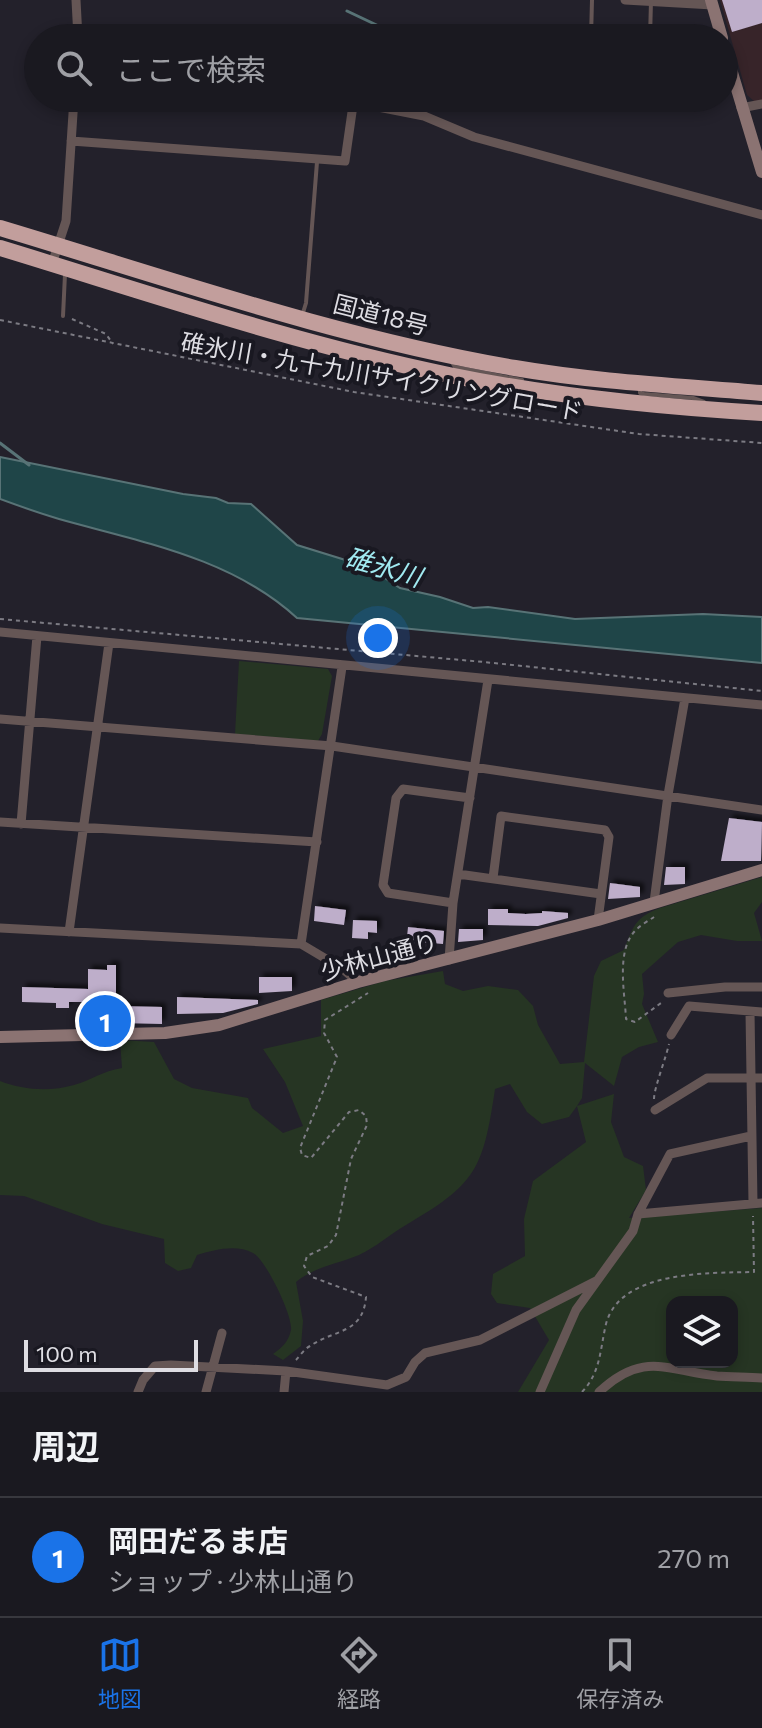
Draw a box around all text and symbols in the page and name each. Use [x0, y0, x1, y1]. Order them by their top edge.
search box [24, 24, 738, 112]
icon: search [52, 46, 96, 90]
text: ここで検索 [116, 50, 266, 87]
street label: 国道18号 [331, 288, 431, 340]
street label: 碓氷川・九十九川サイクリングロード [179, 326, 585, 426]
water label: 碓氷川 [342, 540, 429, 592]
your location [358, 618, 398, 658]
street label: 少林山通り [317, 926, 441, 986]
pin: 1 [79, 991, 131, 1051]
map controls [666, 1296, 738, 1368]
button: layers [666, 1296, 738, 1368]
scale bar [24, 1336, 198, 1372]
text: 100 m [36, 1340, 98, 1367]
text: 周辺 [32, 1424, 100, 1466]
text: 岡田だるま店 [108, 1521, 288, 1558]
text: 1 [52, 1542, 64, 1573]
text: 270 m [657, 1542, 730, 1573]
text: ショップ · 少林山通り [108, 1565, 358, 1596]
tab: 地図 [98, 1633, 142, 1713]
tab: 経路 [337, 1633, 381, 1713]
tab: 保存済み [576, 1633, 664, 1713]

